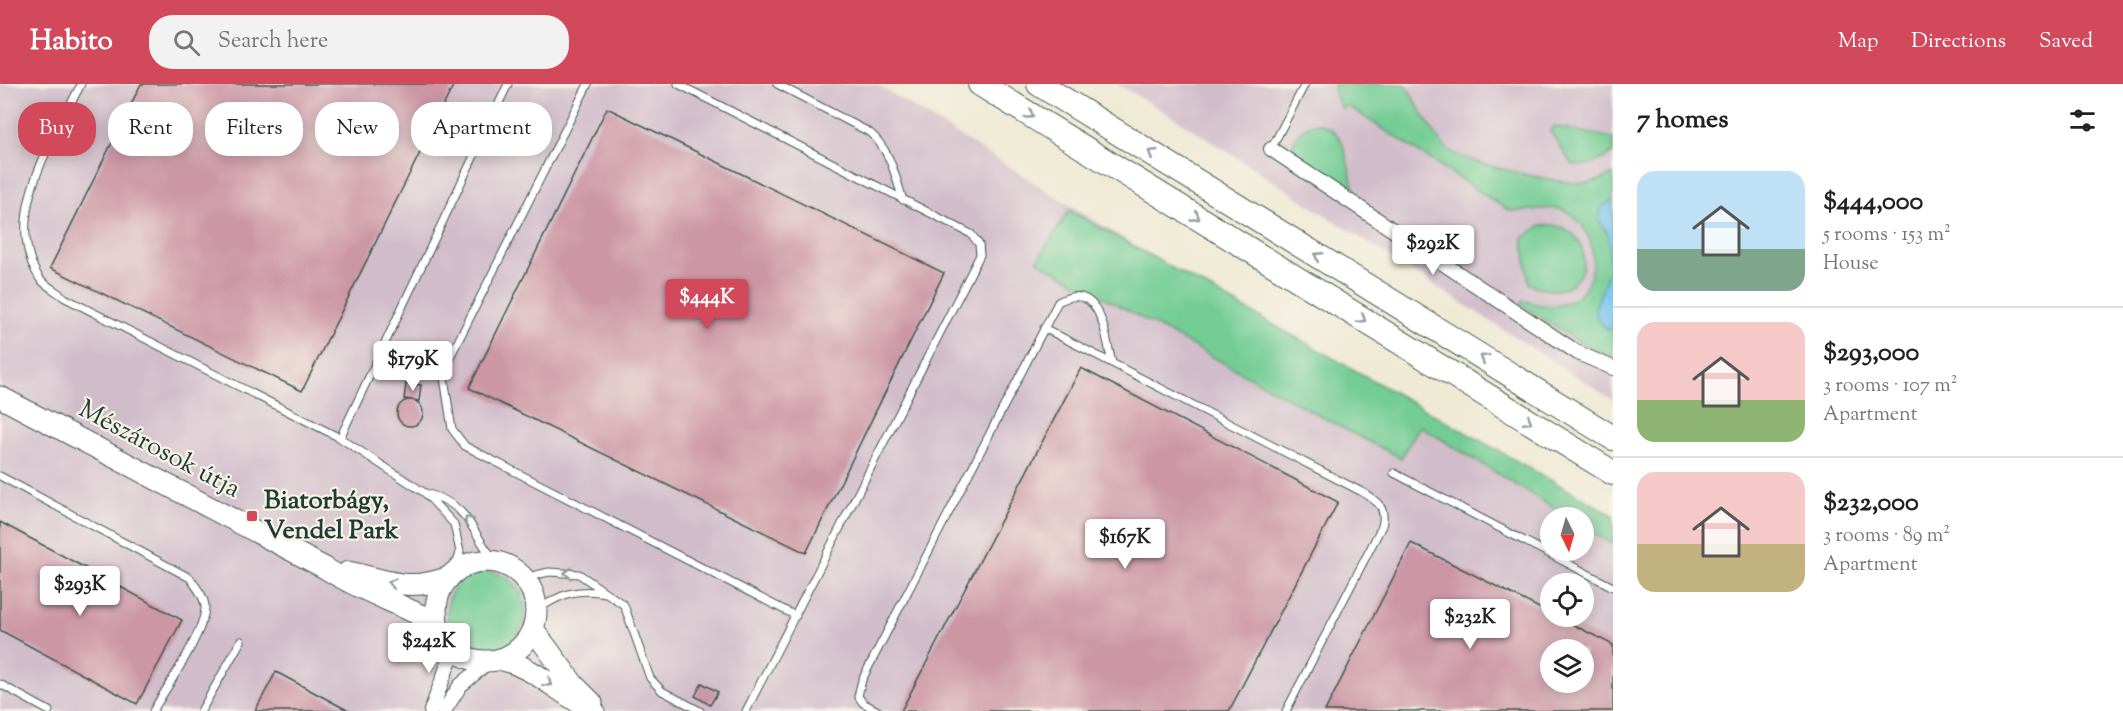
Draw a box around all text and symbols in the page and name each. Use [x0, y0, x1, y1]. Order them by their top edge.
search box [149, 15, 569, 69]
text: Habito [30, 22, 113, 62]
icon: search [170, 26, 203, 59]
text: Search here [218, 26, 328, 58]
text: Map [1838, 27, 1878, 57]
text: Directions [1911, 27, 2006, 57]
text: Saved [2039, 27, 2093, 57]
chip: Buy [18, 102, 96, 156]
chip: Rent [108, 102, 193, 156]
chip: Filters [205, 102, 303, 156]
chip: New [315, 102, 399, 156]
chip: Apartment [411, 102, 552, 156]
text: 7 homes [1637, 102, 1728, 139]
icon: filters [2066, 104, 2099, 137]
one-way arrow [1024, 107, 1034, 119]
one-way arrow [1148, 149, 1158, 161]
text: $444,000 [1823, 184, 1923, 221]
icon: home [1685, 195, 1757, 267]
one-way arrow [1190, 209, 1200, 221]
text: 5 rooms · 153 m² [1823, 221, 1951, 250]
pin: $292K [1391, 225, 1475, 276]
text: $292K [1406, 230, 1460, 259]
text: House [1823, 250, 1878, 279]
one-way arrow [1314, 251, 1324, 263]
pin: $444K [665, 279, 749, 330]
text: $444K [679, 284, 735, 313]
one-way arrow [1356, 311, 1366, 323]
text: $293,000 [1823, 335, 1919, 372]
pin: $179K [371, 341, 455, 392]
text: $179K [387, 346, 439, 375]
icon: home [1685, 346, 1757, 418]
one-way arrow [1480, 354, 1490, 366]
text: 3 rooms · 107 m² [1823, 372, 1957, 401]
street label: Mészárosok útja [72, 392, 246, 508]
text: Apartment [1823, 401, 1918, 430]
one-way arrow [1522, 414, 1532, 426]
place label: Biatorbágy, Vendel Park [264, 483, 399, 550]
text: $232,000 [1823, 485, 1919, 522]
icon: home [1685, 496, 1757, 568]
north arrow [1540, 507, 1594, 561]
map controls [1540, 507, 1594, 693]
marker: Biatorbágy, Vendel Park [245, 509, 259, 523]
one-way arrow [464, 515, 475, 526]
pin: $167K [1083, 519, 1167, 570]
text: 3 rooms · 89 m² [1823, 522, 1950, 551]
text: $167K [1099, 524, 1151, 553]
text: Apartment [1823, 551, 1918, 580]
pin: $293K [38, 566, 122, 617]
one-way arrow [564, 567, 573, 580]
text: $293K [54, 571, 106, 600]
button: locate [1540, 573, 1594, 627]
one-way arrow [387, 577, 397, 590]
pin: $232K [1428, 599, 1512, 650]
text: $232K [1444, 604, 1496, 633]
pin: $242K [387, 623, 471, 674]
text: $242K [402, 628, 456, 657]
button: layers [1540, 639, 1594, 693]
one-way arrow [541, 675, 552, 686]

